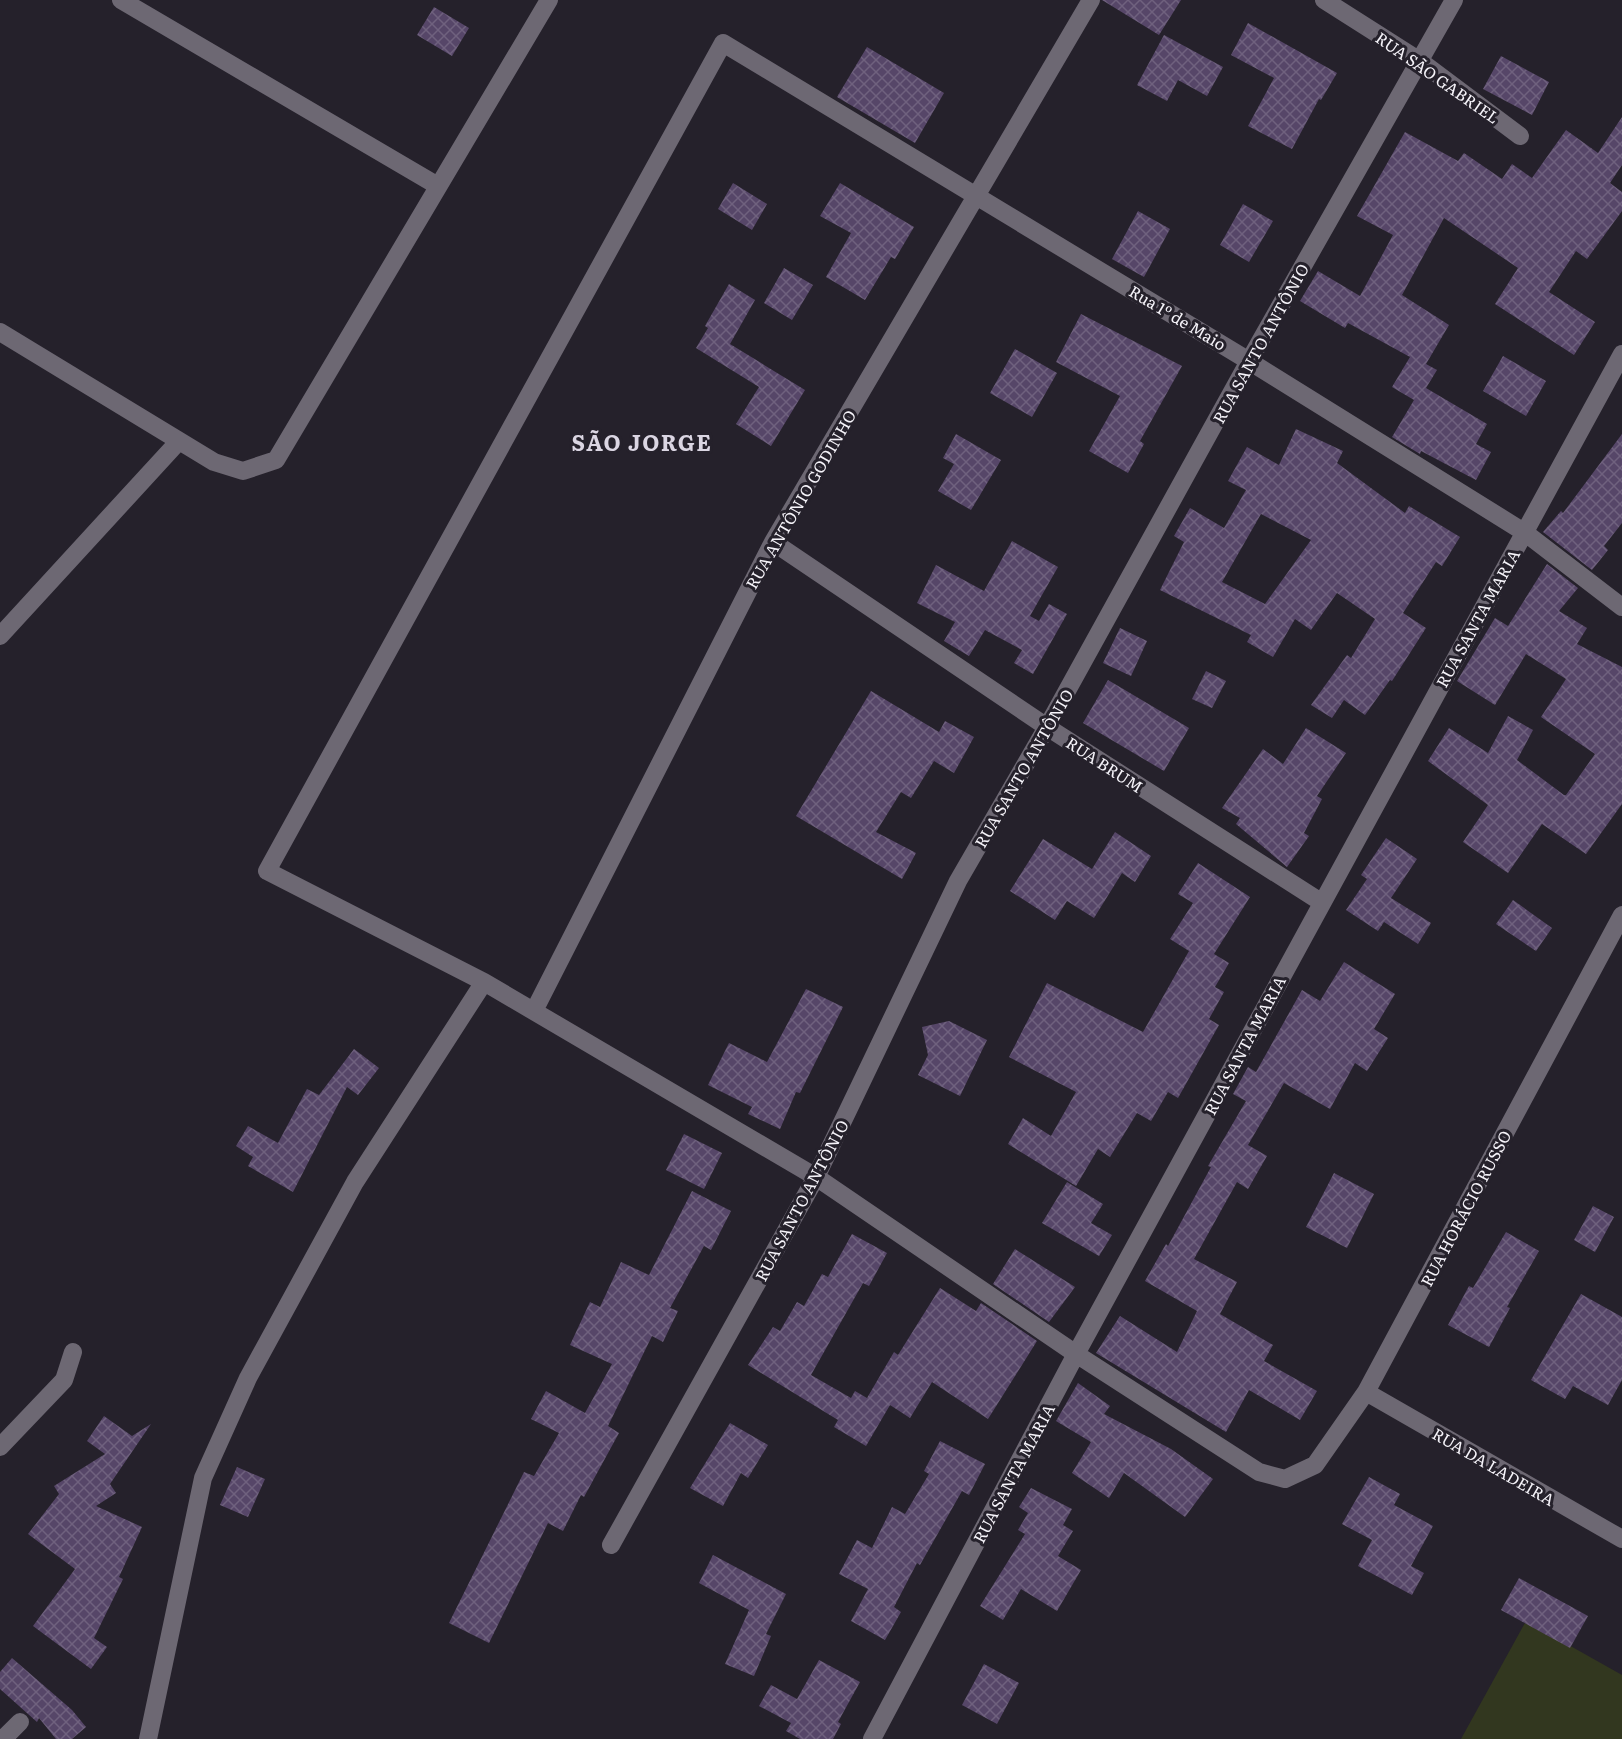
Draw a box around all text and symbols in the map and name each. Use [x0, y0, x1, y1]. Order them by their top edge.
street label: RUA SÃO GABRIEL [1371, 25, 1505, 129]
street label: RUA SANTO ANTÔNIO [1206, 259, 1314, 427]
street label: Rua 1º de Maio [1125, 278, 1231, 356]
street label: RUA ANTÔNIO GODINHO [739, 405, 861, 593]
district label: SÃO JORGE [572, 425, 712, 458]
street label: RUA SANTA MARIA [1429, 544, 1525, 691]
street label: RUA SANTO ANTÔNIO [968, 684, 1078, 852]
street label: RUA BRUM [1062, 730, 1148, 798]
street label: RUA SANTA MARIA [1197, 971, 1291, 1119]
street label: RUA SANTO ANTÔNIO [748, 1115, 854, 1285]
street label: RUA HORÁCIO RUSSO [1414, 1126, 1516, 1290]
street label: RUA SANTA MARIA [966, 1399, 1060, 1547]
street label: RUA DA LADEIRA [1428, 1421, 1560, 1511]

